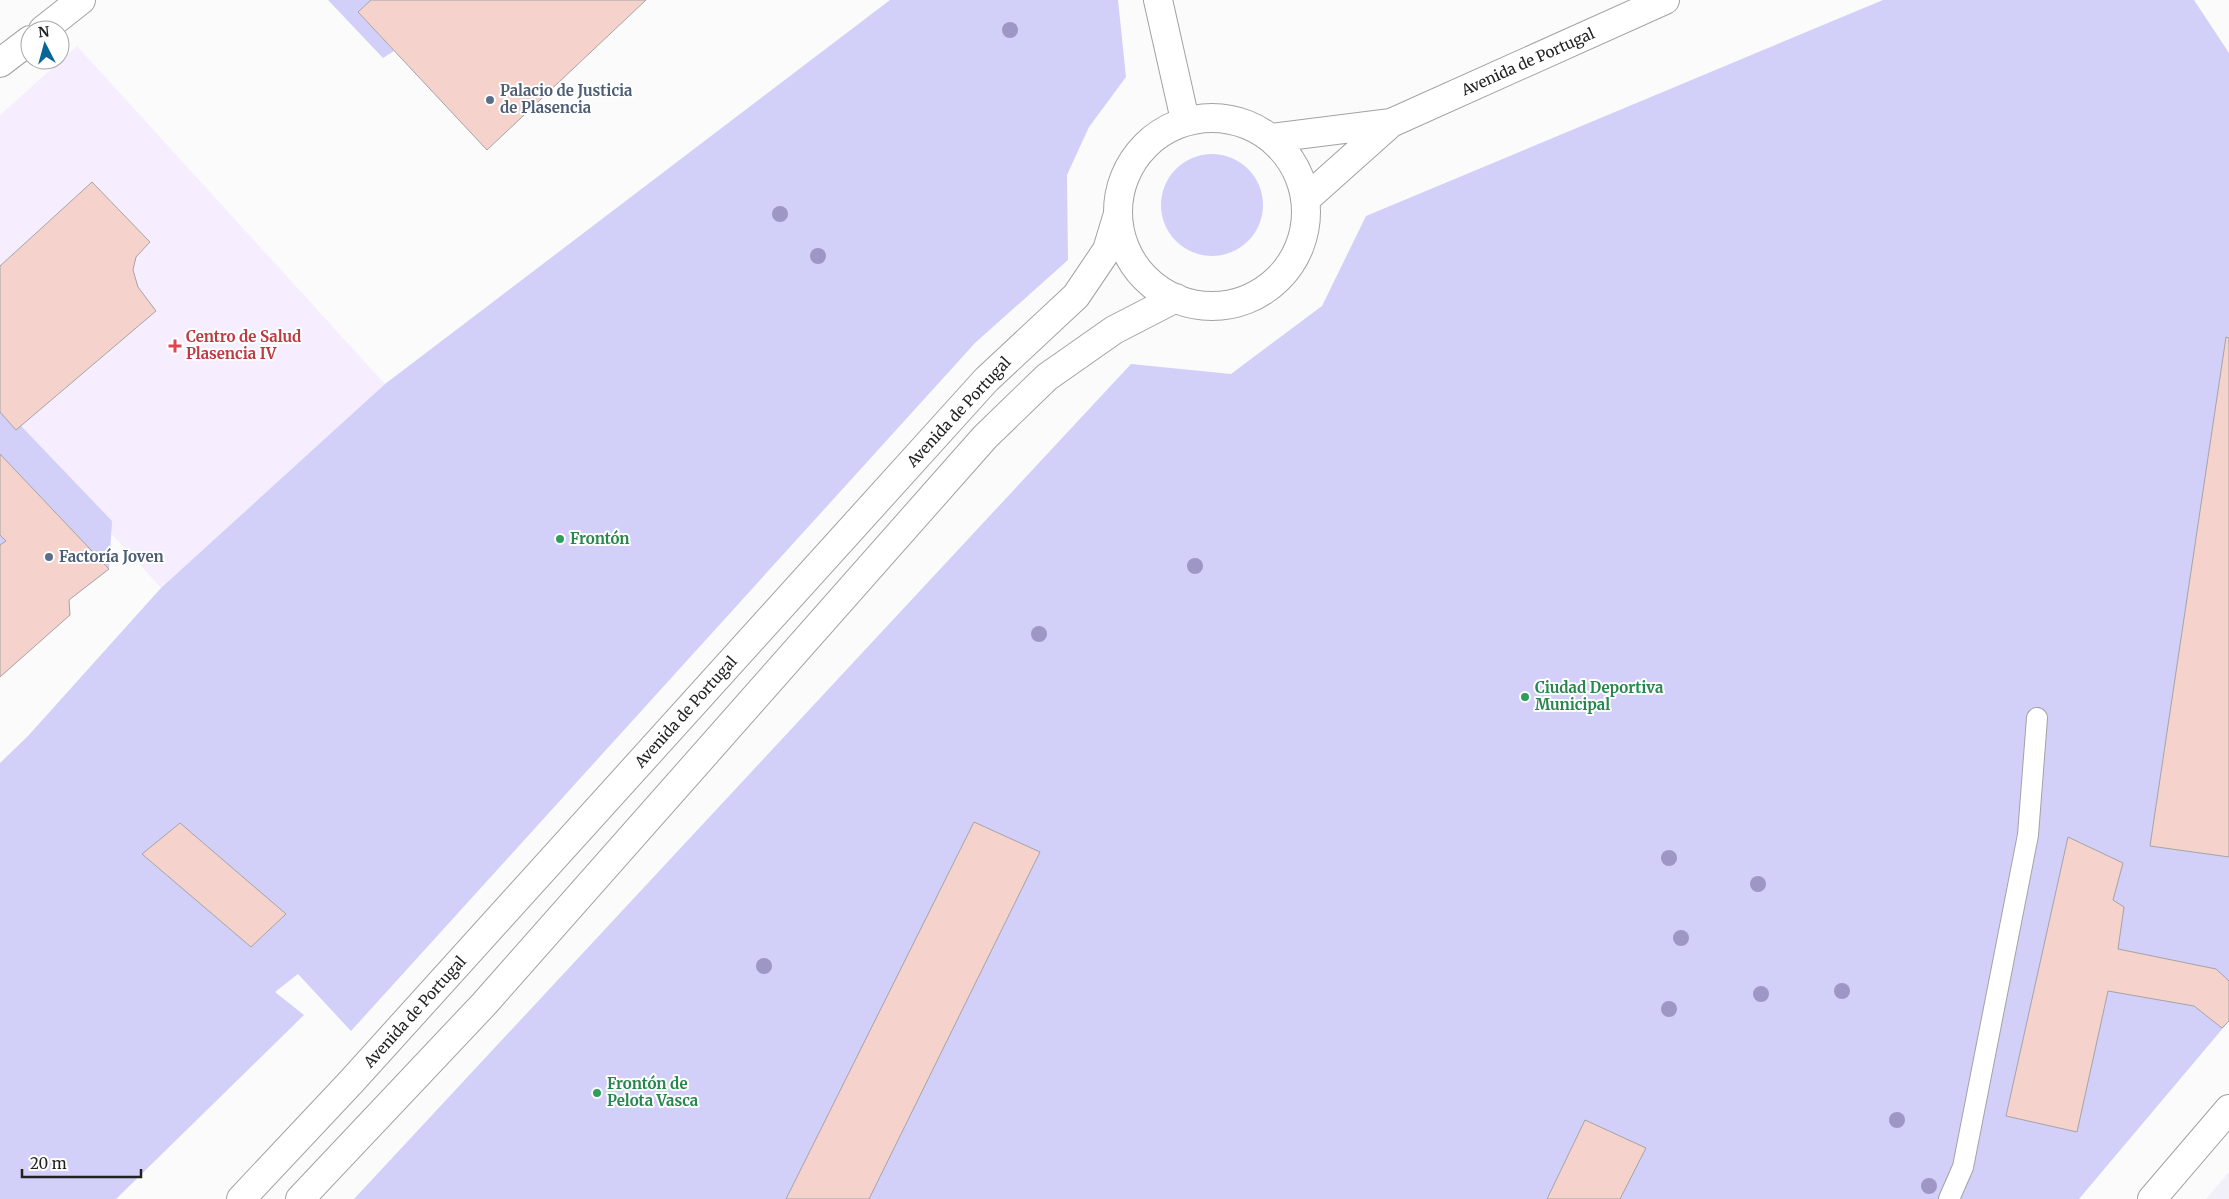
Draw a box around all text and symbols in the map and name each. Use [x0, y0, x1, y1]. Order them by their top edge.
north arrow [20, 20, 70, 70]
text: N [37, 23, 50, 42]
street label: Avenida de Portugal [1457, 24, 1598, 100]
place label: Palacio de Justicia de Plasencia [500, 81, 633, 117]
marker: Palacio de Justicia de Plasencia [484, 94, 496, 106]
place label: Centro de Salud Plasencia IV [186, 327, 301, 363]
marker: Centro de Salud Plasencia IV [168, 339, 182, 353]
street label: Avenida de Portugal [902, 352, 1015, 471]
place label: Frontón [570, 529, 630, 548]
marker: Frontón [554, 533, 566, 545]
place label: Factoría Joven [59, 547, 164, 566]
marker: Factoría Joven [43, 551, 55, 563]
street label: Avenida de Portugal [630, 652, 741, 772]
place label: Ciudad Deportiva Municipal [1535, 678, 1664, 714]
marker: Ciudad Deportiva Municipal [1519, 691, 1531, 703]
street label: Avenida de Portugal [359, 952, 470, 1072]
place label: Frontón de Pelota Vasca [607, 1074, 699, 1110]
marker: Frontón de Pelota Vasca [591, 1087, 603, 1099]
scale bar [22, 1146, 141, 1178]
text: 20 m [30, 1154, 67, 1173]

